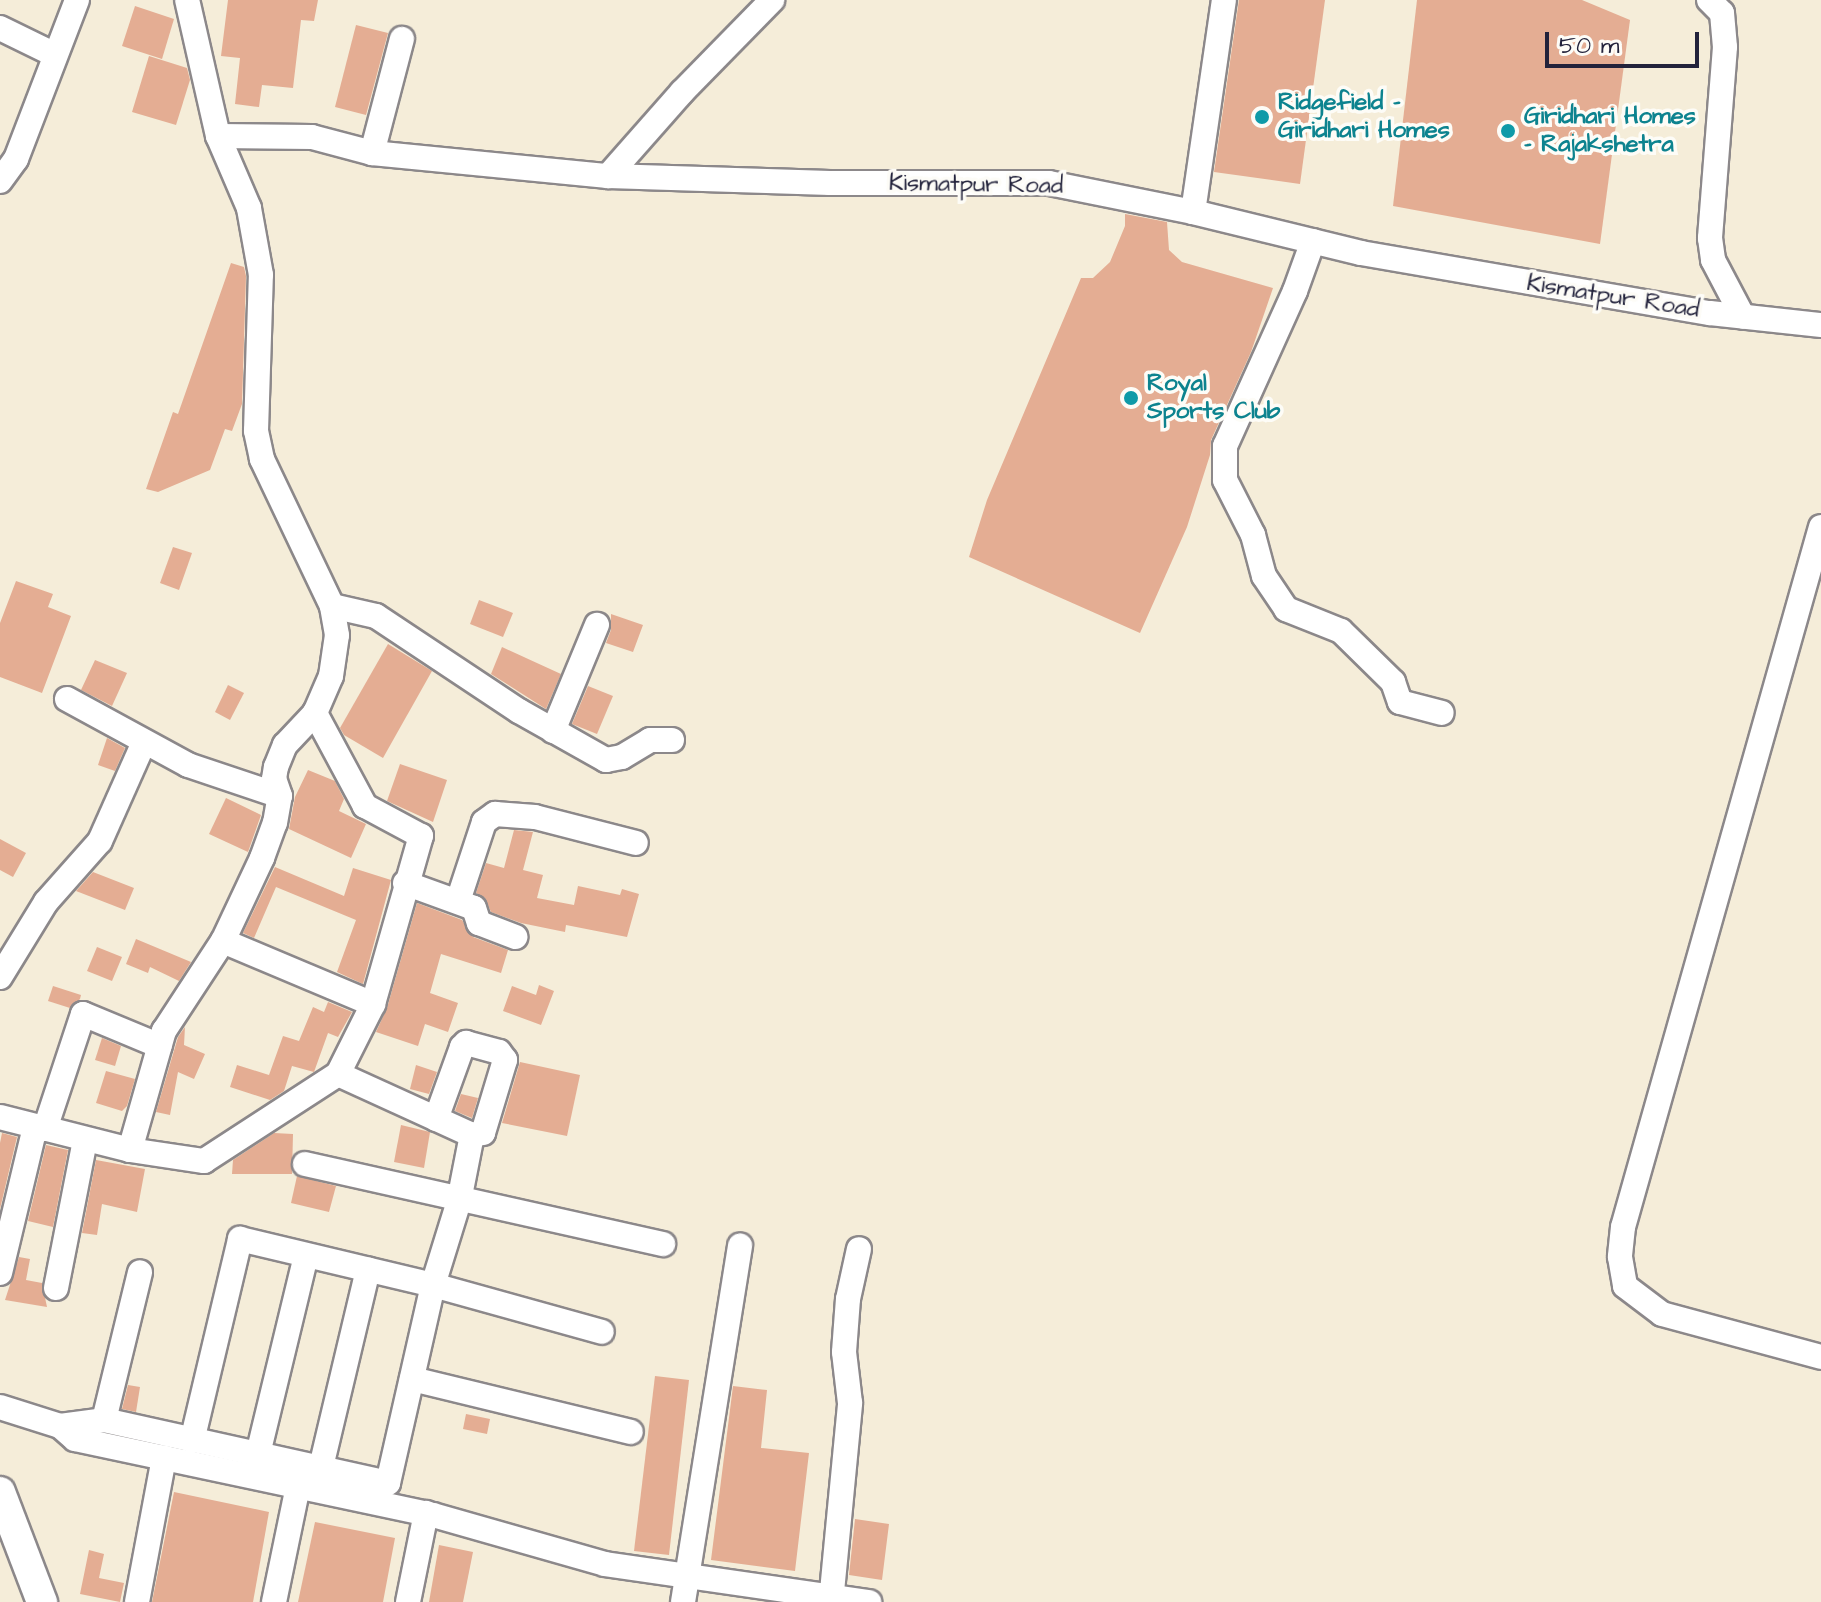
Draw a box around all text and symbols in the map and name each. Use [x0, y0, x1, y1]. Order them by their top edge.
scale bar [1549, 16, 1703, 66]
text: 50 m [1559, 29, 1619, 63]
place label: Ridgefield - Giridhari Homes [1278, 89, 1450, 145]
place label: Giridhari Homes - Rajakshetra [1524, 103, 1696, 159]
marker: Ridgefield - Giridhari Homes [1253, 108, 1271, 126]
marker: Giridhari Homes - Rajakshetra [1499, 122, 1517, 140]
street label: Kismatpur Road [889, 169, 1063, 201]
street label: Kismatpur Road [1525, 269, 1701, 325]
place label: Royal Sports Club [1147, 370, 1280, 426]
marker: Royal Sports Club [1122, 389, 1140, 407]

